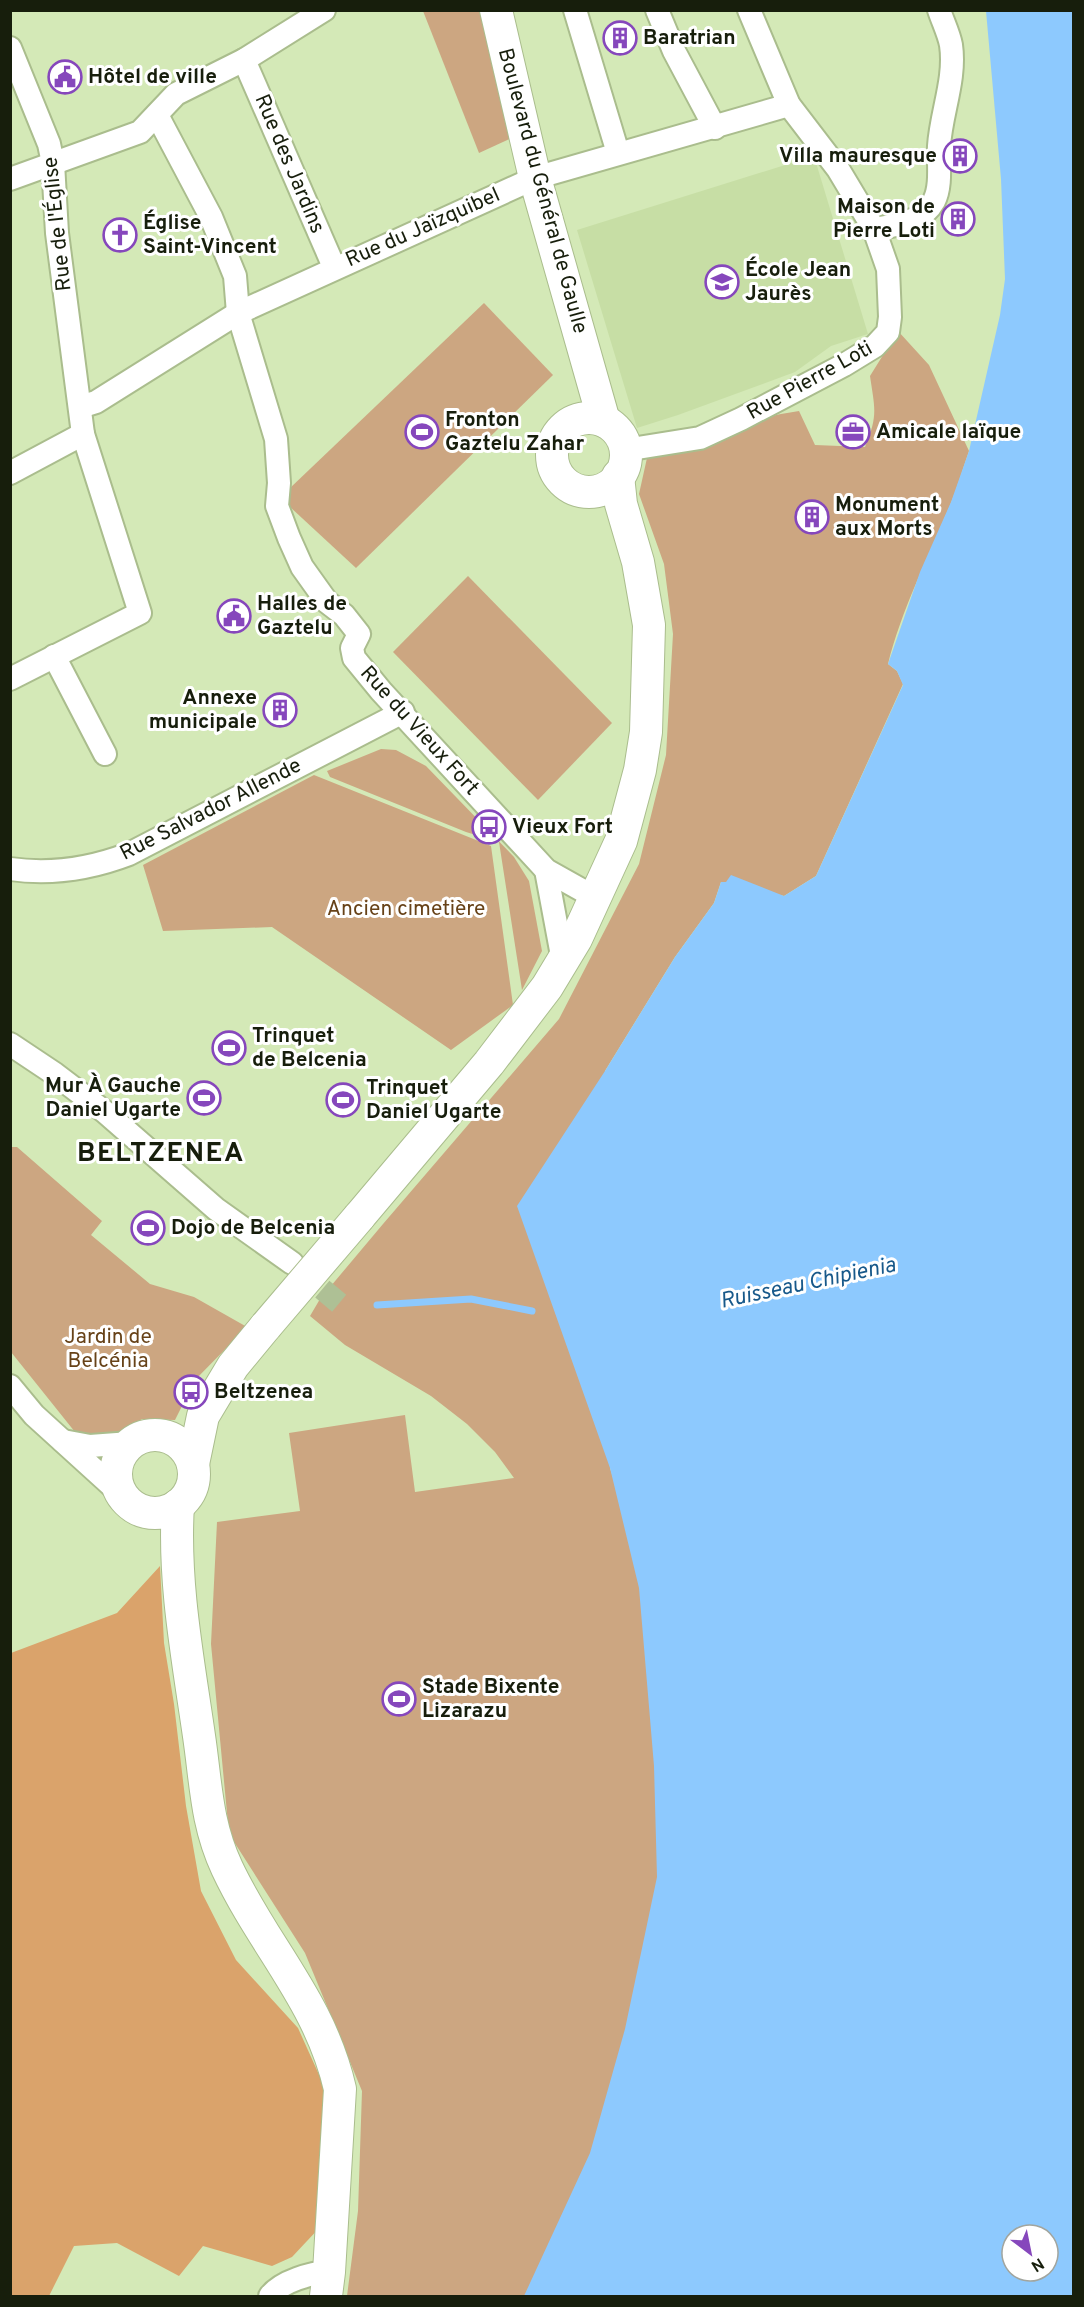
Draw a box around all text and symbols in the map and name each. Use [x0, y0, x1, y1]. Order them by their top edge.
building icon: Baratrian [602, 20, 638, 56]
place label: Baratrian [643, 25, 736, 52]
street label: Boulevard du Général de Gaulle [491, 45, 593, 337]
public building icon: Hôtel de ville [47, 59, 83, 95]
place label: Hôtel de ville [88, 64, 217, 91]
street label: Rue des Jardins [248, 90, 330, 238]
building icon: Villa mauresque [942, 138, 978, 174]
place label: Villa mauresque [779, 143, 937, 170]
street label: Rue de l'Église [37, 155, 78, 293]
street label: Rue du Jaïzquibel [342, 182, 504, 274]
place label: Maison de Pierre Loti [833, 194, 935, 245]
building icon: Maison de Pierre Loti [940, 201, 976, 237]
place label: Église Saint-Vincent [143, 209, 277, 261]
church icon: Église Saint-Vincent [102, 217, 138, 253]
place label: École Jean Jaurès [745, 256, 851, 308]
school or university icon: École Jean Jaurès [704, 264, 740, 300]
street label: Rue Pierre Loti [742, 335, 878, 427]
place label: Fronton Gaztelu Zahar [445, 407, 584, 458]
sports icon: Fronton Gaztelu Zahar [404, 414, 440, 450]
office icon: Amicale laïque [835, 414, 871, 450]
place label: Amicale laïque [876, 419, 1021, 446]
place label: Monument aux Morts [835, 492, 939, 543]
building icon: Monument aux Morts [794, 499, 830, 535]
place label: Halles de Gaztelu [257, 591, 347, 642]
public building icon: Halles de Gaztelu [216, 598, 252, 634]
street label: Rue du Vieux Fort [354, 660, 484, 802]
place label: Annexe municipale [149, 685, 257, 736]
building icon: Annexe municipale [262, 692, 298, 728]
street label: Rue Salvador Allende [116, 753, 306, 867]
bus stop icon: Vieux Fort [471, 809, 507, 845]
place label: Vieux Fort [512, 814, 613, 841]
park label: Ancien cimetière [327, 896, 485, 923]
place label: Trinquet de Belcenia [252, 1023, 367, 1074]
sports icon: Trinquet de Belcenia [211, 1030, 247, 1066]
place label: Mur À Gauche Daniel Ugarte [45, 1072, 181, 1124]
place label: Trinquet Daniel Ugarte [366, 1075, 501, 1126]
sports icon: Mur À Gauche Daniel Ugarte [186, 1080, 222, 1116]
sports icon: Trinquet Daniel Ugarte [325, 1082, 361, 1118]
district label: BELTZENEA [77, 1137, 245, 1171]
sports icon: Dojo de Belcenia [130, 1210, 166, 1246]
place label: Dojo de Belcenia [171, 1215, 335, 1242]
water label: Ruisseau Chipienia [718, 1252, 899, 1316]
park label: Jardin de Belcénia [64, 1324, 152, 1375]
bus stop icon: Beltzenea [173, 1374, 209, 1410]
place label: Beltzenea [214, 1379, 313, 1406]
place label: Stade Bixente Lizarazu [422, 1674, 559, 1725]
sports icon: Stade Bixente Lizarazu [381, 1681, 417, 1717]
north arrow [1000, 2223, 1060, 2283]
text: N [1027, 2252, 1047, 2276]

